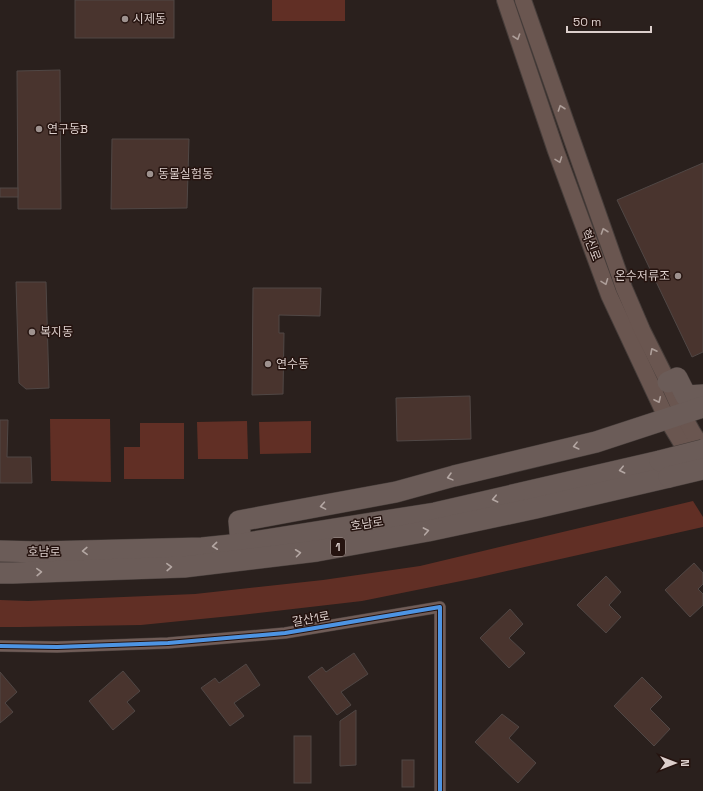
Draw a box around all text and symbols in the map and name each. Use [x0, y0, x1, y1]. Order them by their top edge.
scale bar [567, 8, 651, 34]
place label: 시제동 [133, 11, 166, 27]
marker: 시제동 [120, 14, 130, 24]
text: 50 m [573, 14, 601, 30]
one-way arrow [513, 33, 521, 40]
one-way arrow [557, 105, 566, 112]
place label: 연구동B [47, 121, 88, 137]
marker: 연구동B [34, 124, 44, 134]
one-way arrow [555, 156, 563, 163]
place label: 동물실험동 [158, 166, 213, 182]
marker: 동물실험동 [145, 169, 155, 179]
street label: 혁신로 [578, 227, 604, 263]
one-way arrow [600, 228, 609, 235]
place label: 온수저류조 [615, 268, 670, 284]
marker: 온수저류조 [673, 271, 683, 281]
one-way arrow [600, 278, 608, 285]
place label: 복지동 [40, 324, 73, 340]
marker: 복지동 [27, 327, 37, 337]
one-way arrow [650, 348, 658, 355]
place label: 연수동 [276, 356, 309, 372]
marker: 연수동 [263, 359, 273, 369]
one-way arrow [653, 396, 661, 404]
one-way arrow [573, 442, 579, 450]
one-way arrow [619, 465, 625, 473]
one-way arrow [446, 472, 453, 481]
one-way arrow [492, 495, 498, 503]
one-way arrow [320, 501, 326, 509]
street label: 호남로 [349, 514, 385, 534]
one-way arrow [423, 527, 429, 536]
road number: 1 [331, 538, 345, 556]
one-way arrow [212, 542, 218, 551]
street label: 호남로 [27, 544, 61, 560]
one-way arrow [82, 547, 88, 555]
one-way arrow [295, 549, 301, 558]
one-way arrow [166, 563, 172, 572]
one-way arrow [36, 568, 42, 577]
street label: 갈산1로 [291, 608, 331, 630]
north arrow [655, 743, 695, 783]
text: N [678, 759, 692, 767]

